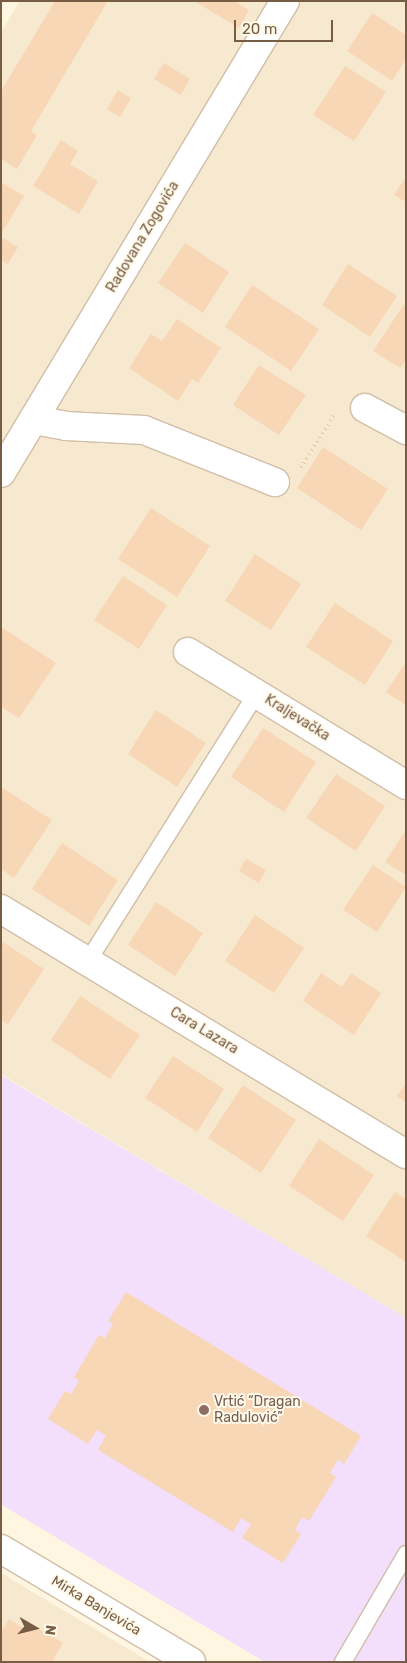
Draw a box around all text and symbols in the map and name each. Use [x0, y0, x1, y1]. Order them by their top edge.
scale bar [237, 10, 336, 42]
text: 20 m [242, 20, 277, 38]
street label: Radovana Zogovića [103, 178, 183, 296]
street label: Kraljevačka [261, 691, 333, 745]
street label: Cara Lazara [167, 1004, 241, 1058]
place label: Vrtić “Dragan Radulović” [214, 1394, 301, 1426]
marker: Vrtić “Dragan Radulović” [198, 1404, 210, 1416]
street label: Mirka Banjevića [48, 1573, 144, 1639]
north arrow [10, 1603, 60, 1653]
text: N [41, 1624, 59, 1636]

